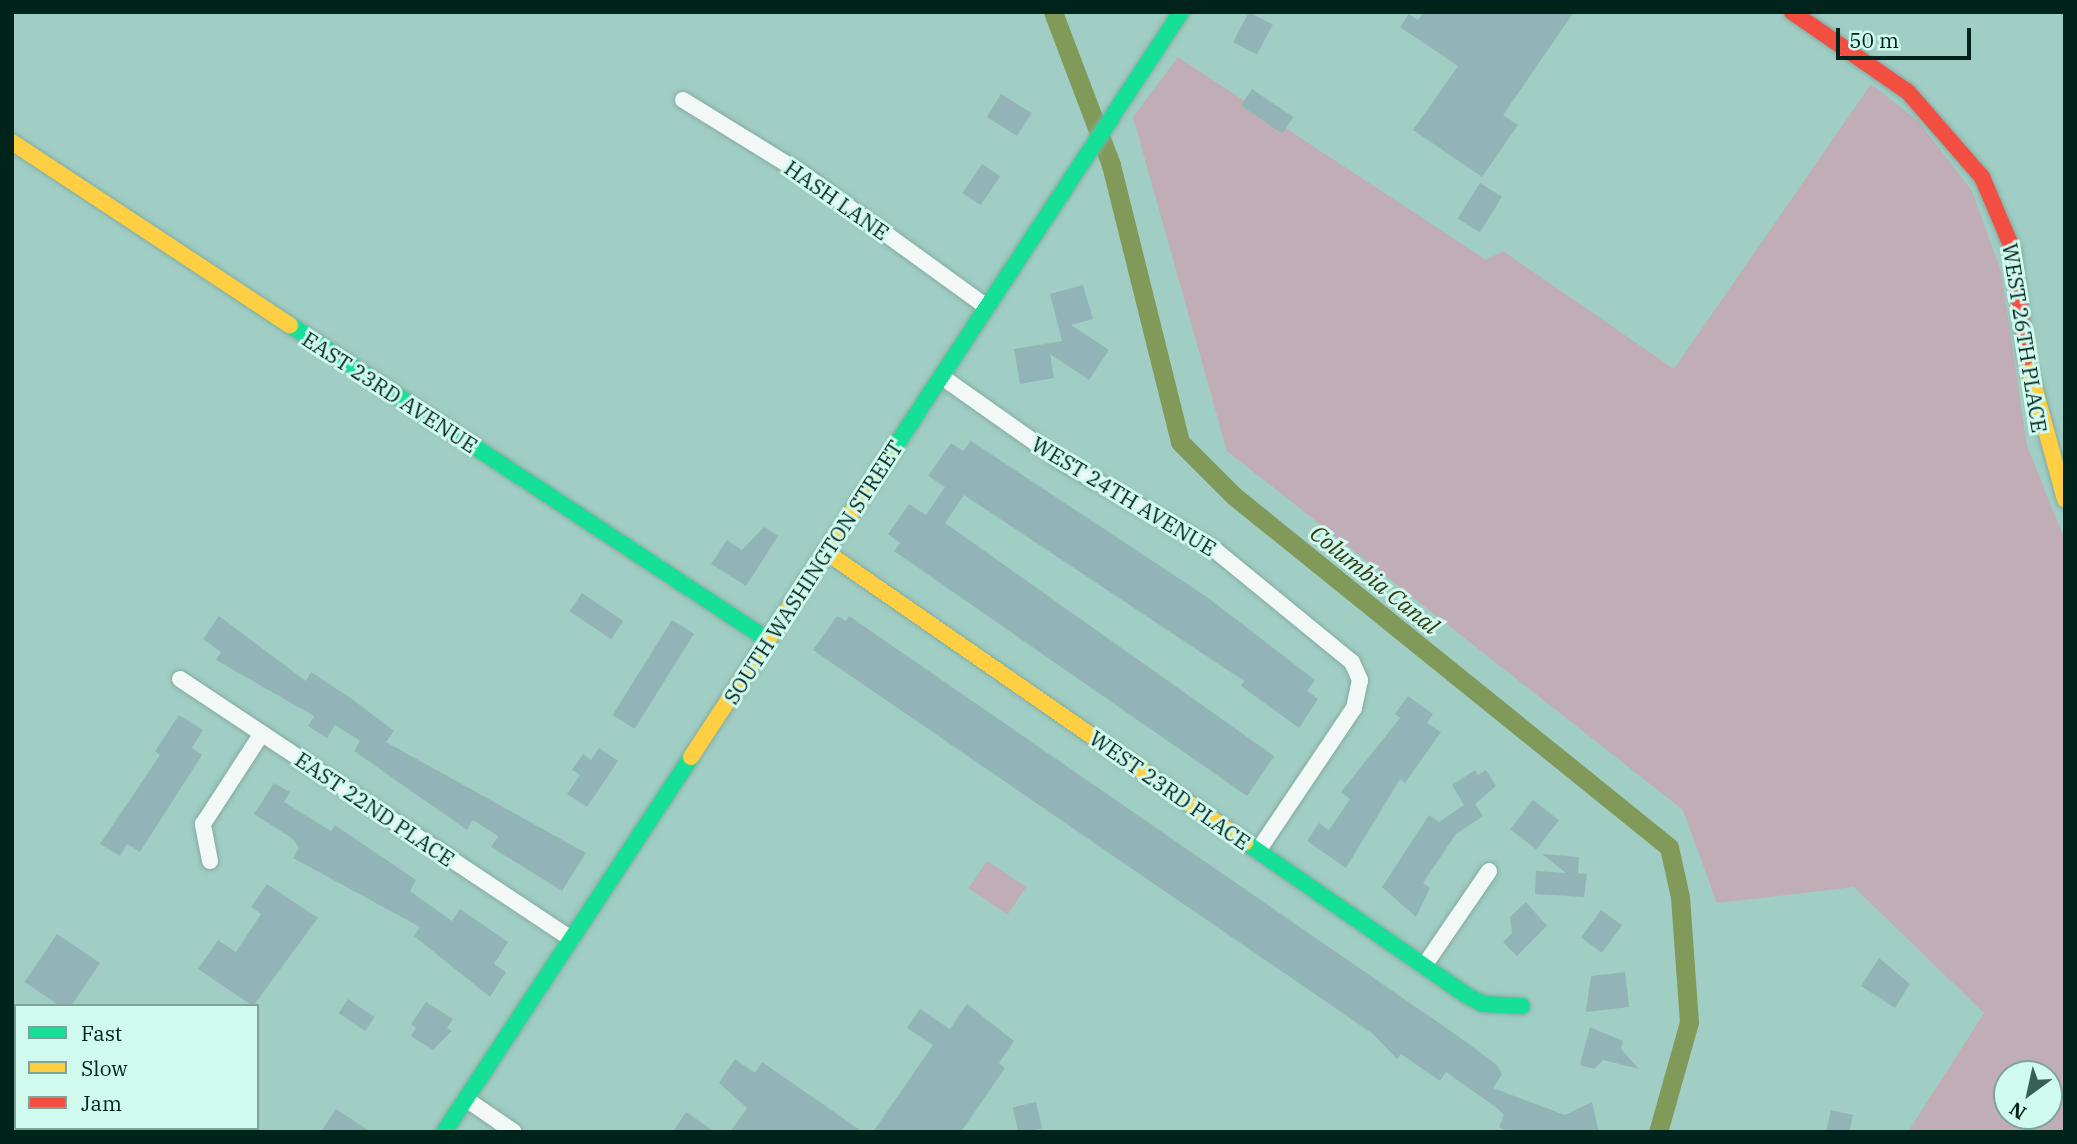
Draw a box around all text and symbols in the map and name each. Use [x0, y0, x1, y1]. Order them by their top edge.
scale bar [1839, 14, 1974, 58]
text: 50 m [1849, 26, 1899, 54]
street label: HASH LANE [780, 155, 894, 245]
street label: WEST 26TH PLACE [1998, 241, 2052, 435]
street label: EAST 23RD AVENUE [298, 326, 482, 458]
street label: WEST 24TH AVENUE [1027, 431, 1221, 561]
street label: SOUTH WASHINGTON STREET [718, 435, 908, 709]
water label: Columbia Canal [1305, 519, 1445, 639]
street label: WEST 23RD PLACE [1085, 725, 1255, 855]
street label: EAST 22ND PLACE [291, 746, 459, 872]
legend [14, 1004, 259, 1130]
text: Fast [81, 1019, 122, 1047]
text: Slow [81, 1054, 128, 1082]
north arrow [1993, 1060, 2063, 1130]
text: Jam [81, 1089, 122, 1117]
text: N [2005, 1097, 2030, 1125]

